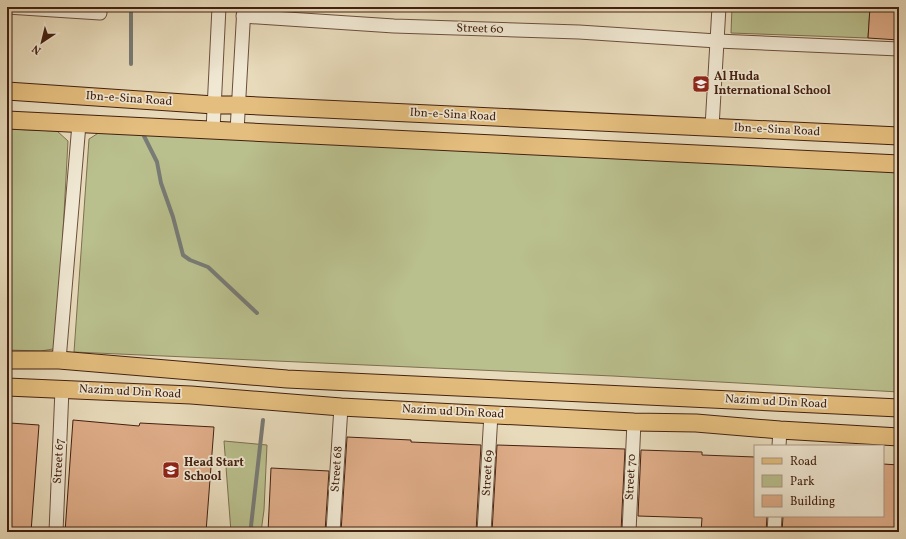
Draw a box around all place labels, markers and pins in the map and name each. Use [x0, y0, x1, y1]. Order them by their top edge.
place label: Al Huda International School [714, 69, 831, 99]
school or university icon: Al Huda International School [691, 74, 711, 94]
place label: Head Start School [184, 455, 244, 485]
school or university icon: Head Start School [161, 460, 181, 480]

